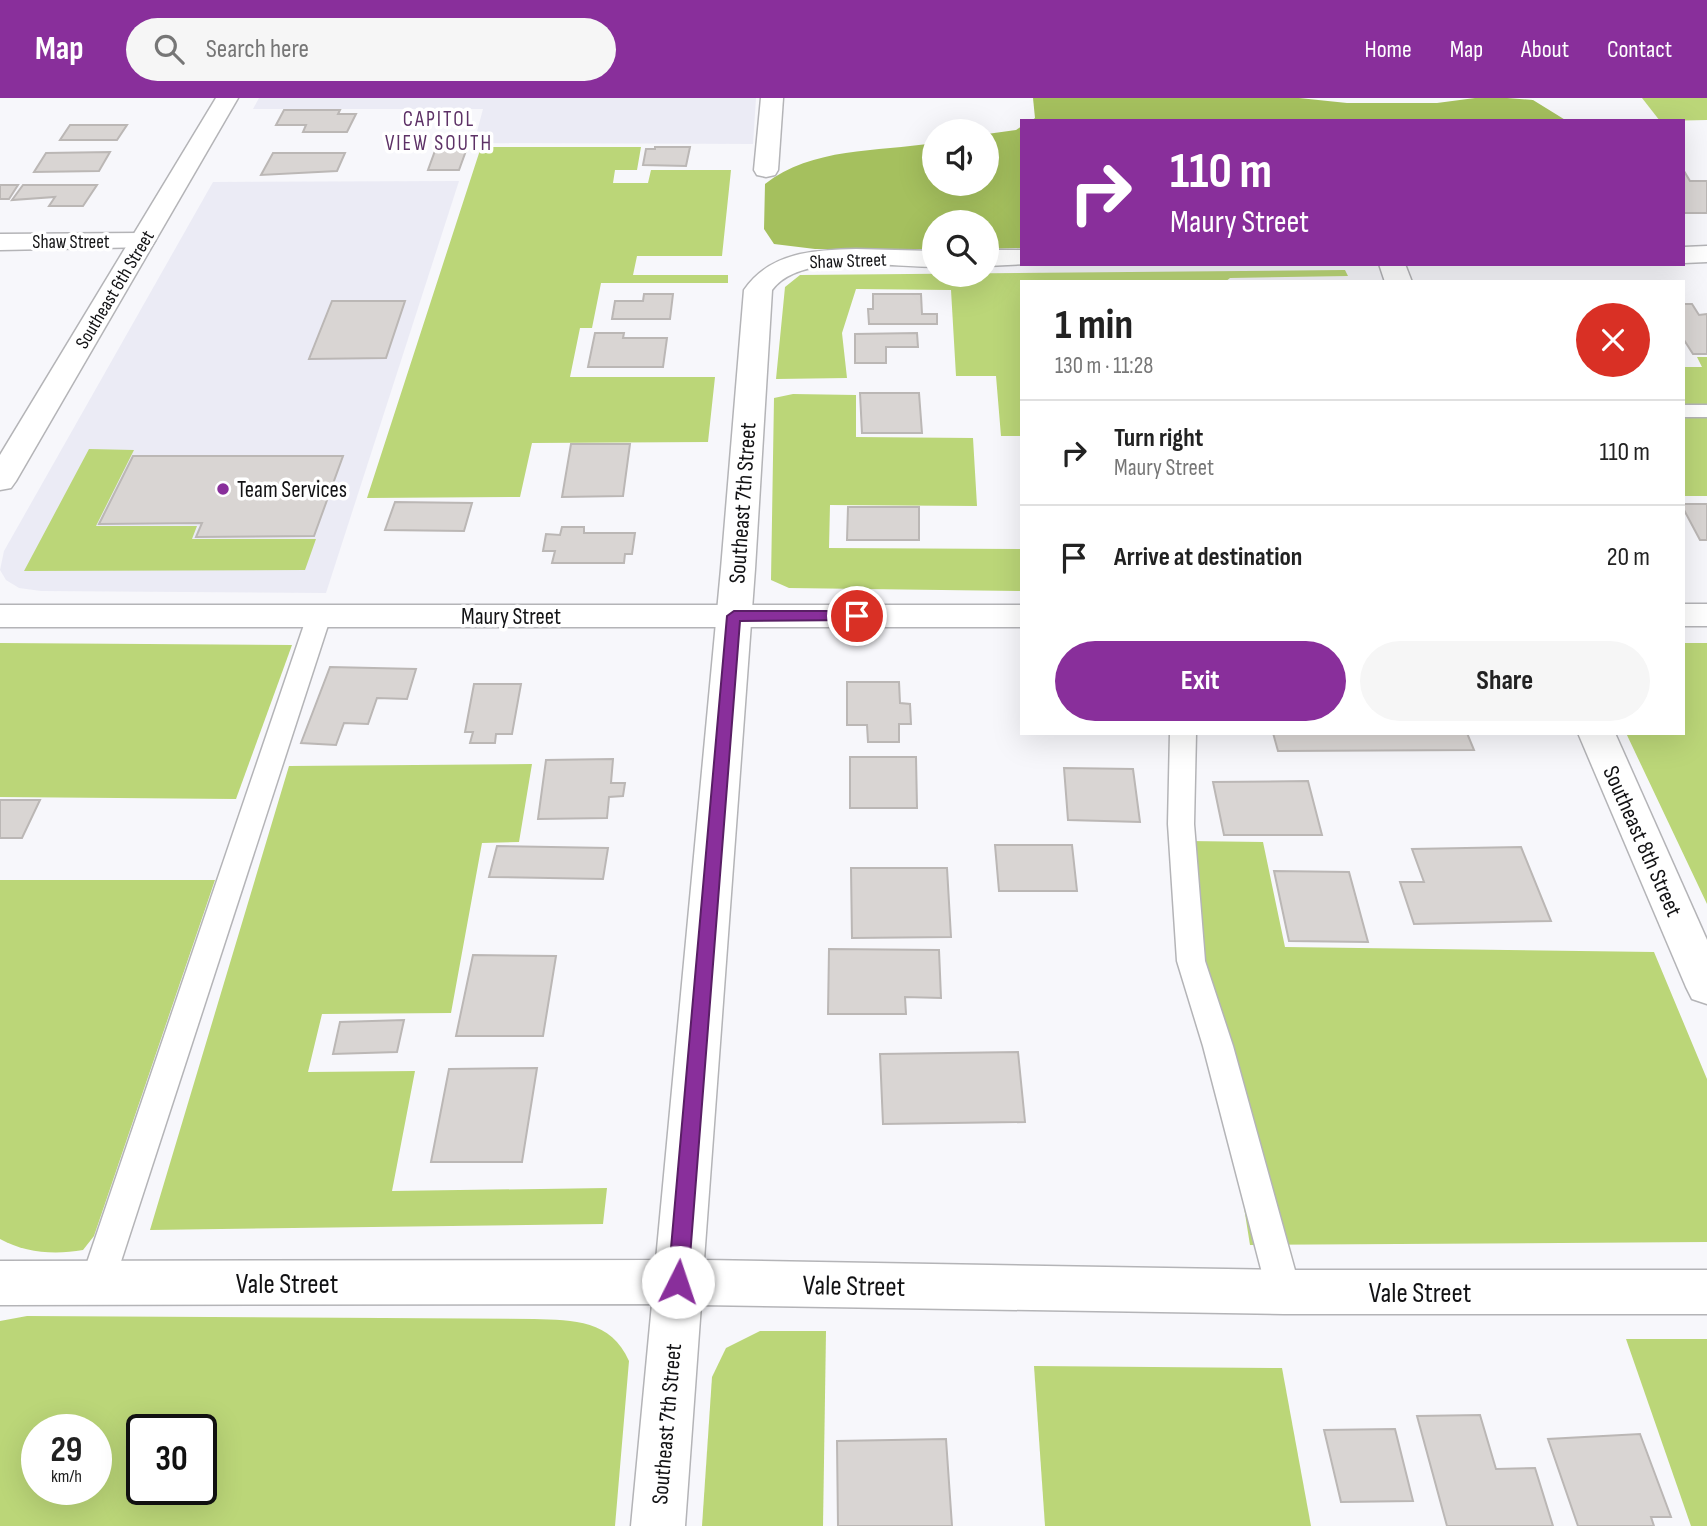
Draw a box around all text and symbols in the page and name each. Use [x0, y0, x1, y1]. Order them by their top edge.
search box [126, 18, 616, 81]
text: Map [35, 29, 84, 69]
icon: search [150, 30, 188, 68]
text: Search here [206, 34, 309, 65]
text: Home [1364, 35, 1412, 64]
text: Map [1450, 35, 1483, 64]
text: About [1521, 35, 1569, 64]
text: Contact [1607, 35, 1672, 64]
district label: CAPITOL VIEW SOUTH [385, 107, 493, 156]
map controls [922, 119, 999, 287]
button: sound [922, 119, 999, 196]
text: 110 m [1170, 143, 1272, 202]
icon: right [1055, 147, 1146, 238]
text: Maury Street [1170, 203, 1309, 242]
button: search [922, 210, 999, 287]
street label: Southeast 6th Street [71, 226, 160, 353]
street label: Shaw Street [32, 231, 110, 254]
street label: Shaw Street [809, 249, 887, 274]
text: 1 min [1055, 300, 1133, 351]
button: close [1576, 303, 1650, 377]
text: 130 m · 11:28 [1055, 352, 1153, 380]
street label: Southeast 7th Street [723, 422, 763, 585]
text: Turn right [1114, 423, 1203, 454]
icon: right [1055, 434, 1093, 472]
text: 110 m [1599, 437, 1650, 468]
text: Maury Street [1114, 454, 1214, 482]
place label: Team Services [237, 476, 347, 504]
marker: Team Services [215, 481, 231, 497]
icon: arrive [1055, 539, 1093, 577]
text: Arrive at destination [1114, 542, 1302, 573]
text: 20 m [1607, 542, 1650, 573]
pin [827, 586, 887, 646]
icon: arrive [838, 597, 876, 635]
street label: Maury Street [461, 603, 561, 631]
button: Exit [1055, 641, 1346, 721]
button: Share [1360, 641, 1650, 721]
street label: Southeast 8th Street [1596, 762, 1688, 921]
position arrow [641, 1245, 715, 1319]
street label: Vale Street [236, 1268, 338, 1301]
street label: Vale Street [802, 1269, 906, 1304]
street label: Vale Street [1369, 1277, 1471, 1310]
street label: Southeast 7th Street [646, 1342, 688, 1506]
speed limit sign: 30 [126, 1414, 217, 1505]
text: 29 [51, 1429, 82, 1472]
text: km/h [51, 1466, 82, 1487]

